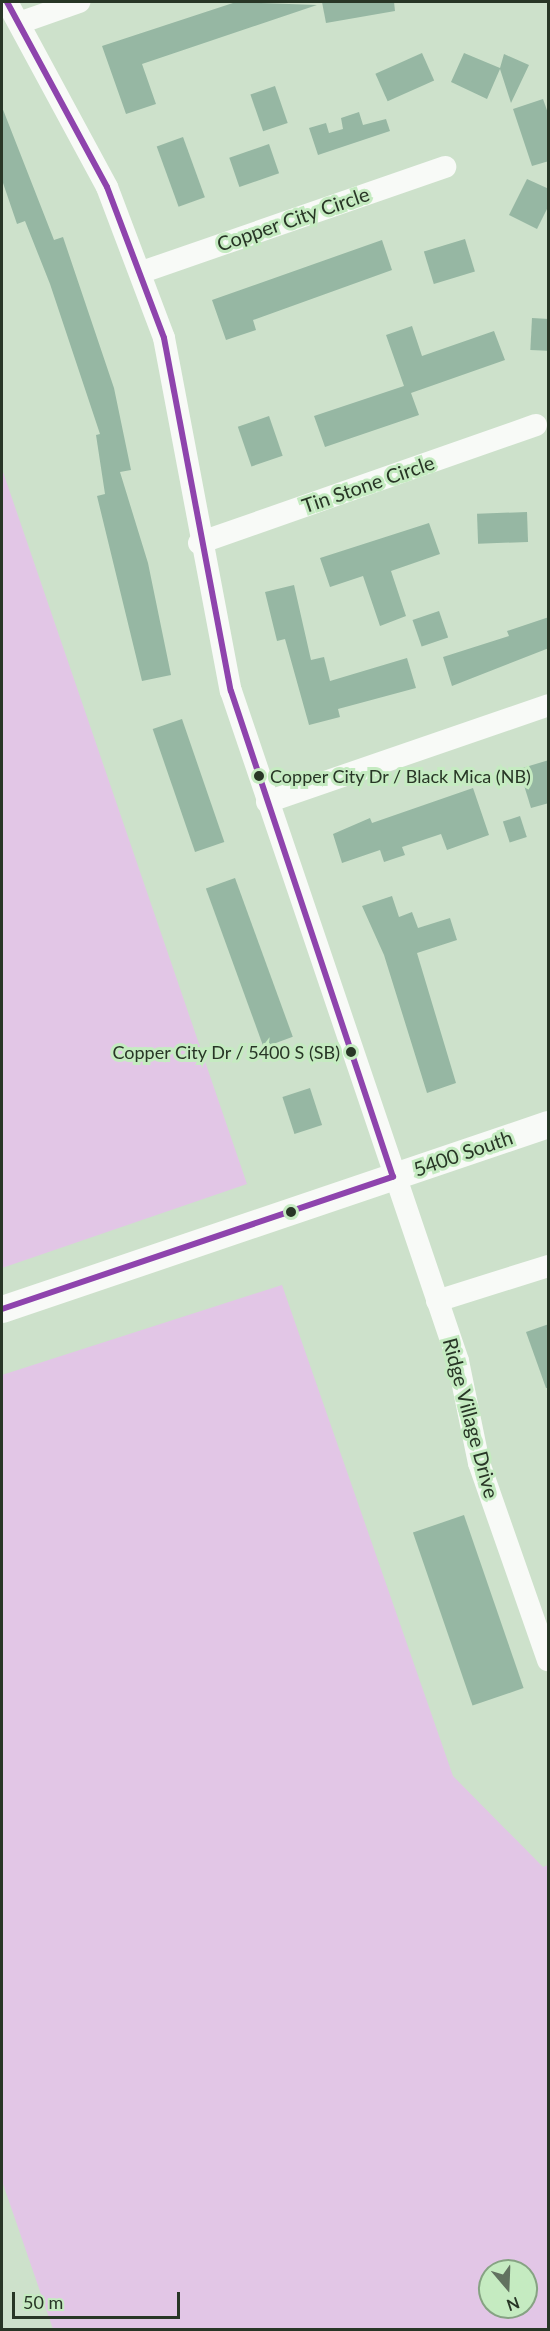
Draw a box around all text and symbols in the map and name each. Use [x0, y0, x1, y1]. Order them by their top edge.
street label: Copper City Circle [213, 182, 373, 256]
street label: Tin Stone Circle [299, 450, 437, 518]
place label: Copper City Dr / Black Mica (NB) [270, 765, 532, 787]
marker: Copper City Dr / Black Mica (NB) [253, 770, 265, 782]
place label: Copper City Dr / 5400 S (SB) [111, 1041, 340, 1063]
marker: Copper City Dr / 5400 S (SB) [345, 1046, 357, 1058]
street label: 5400 South [410, 1125, 516, 1181]
unlabelled marker [285, 1206, 297, 1218]
street label: Ridge Village Drive [438, 1335, 504, 1501]
north arrow [478, 2259, 538, 2319]
scale bar [15, 2280, 183, 2318]
text: 50 m [23, 2291, 63, 2313]
text: N [504, 2294, 522, 2316]

